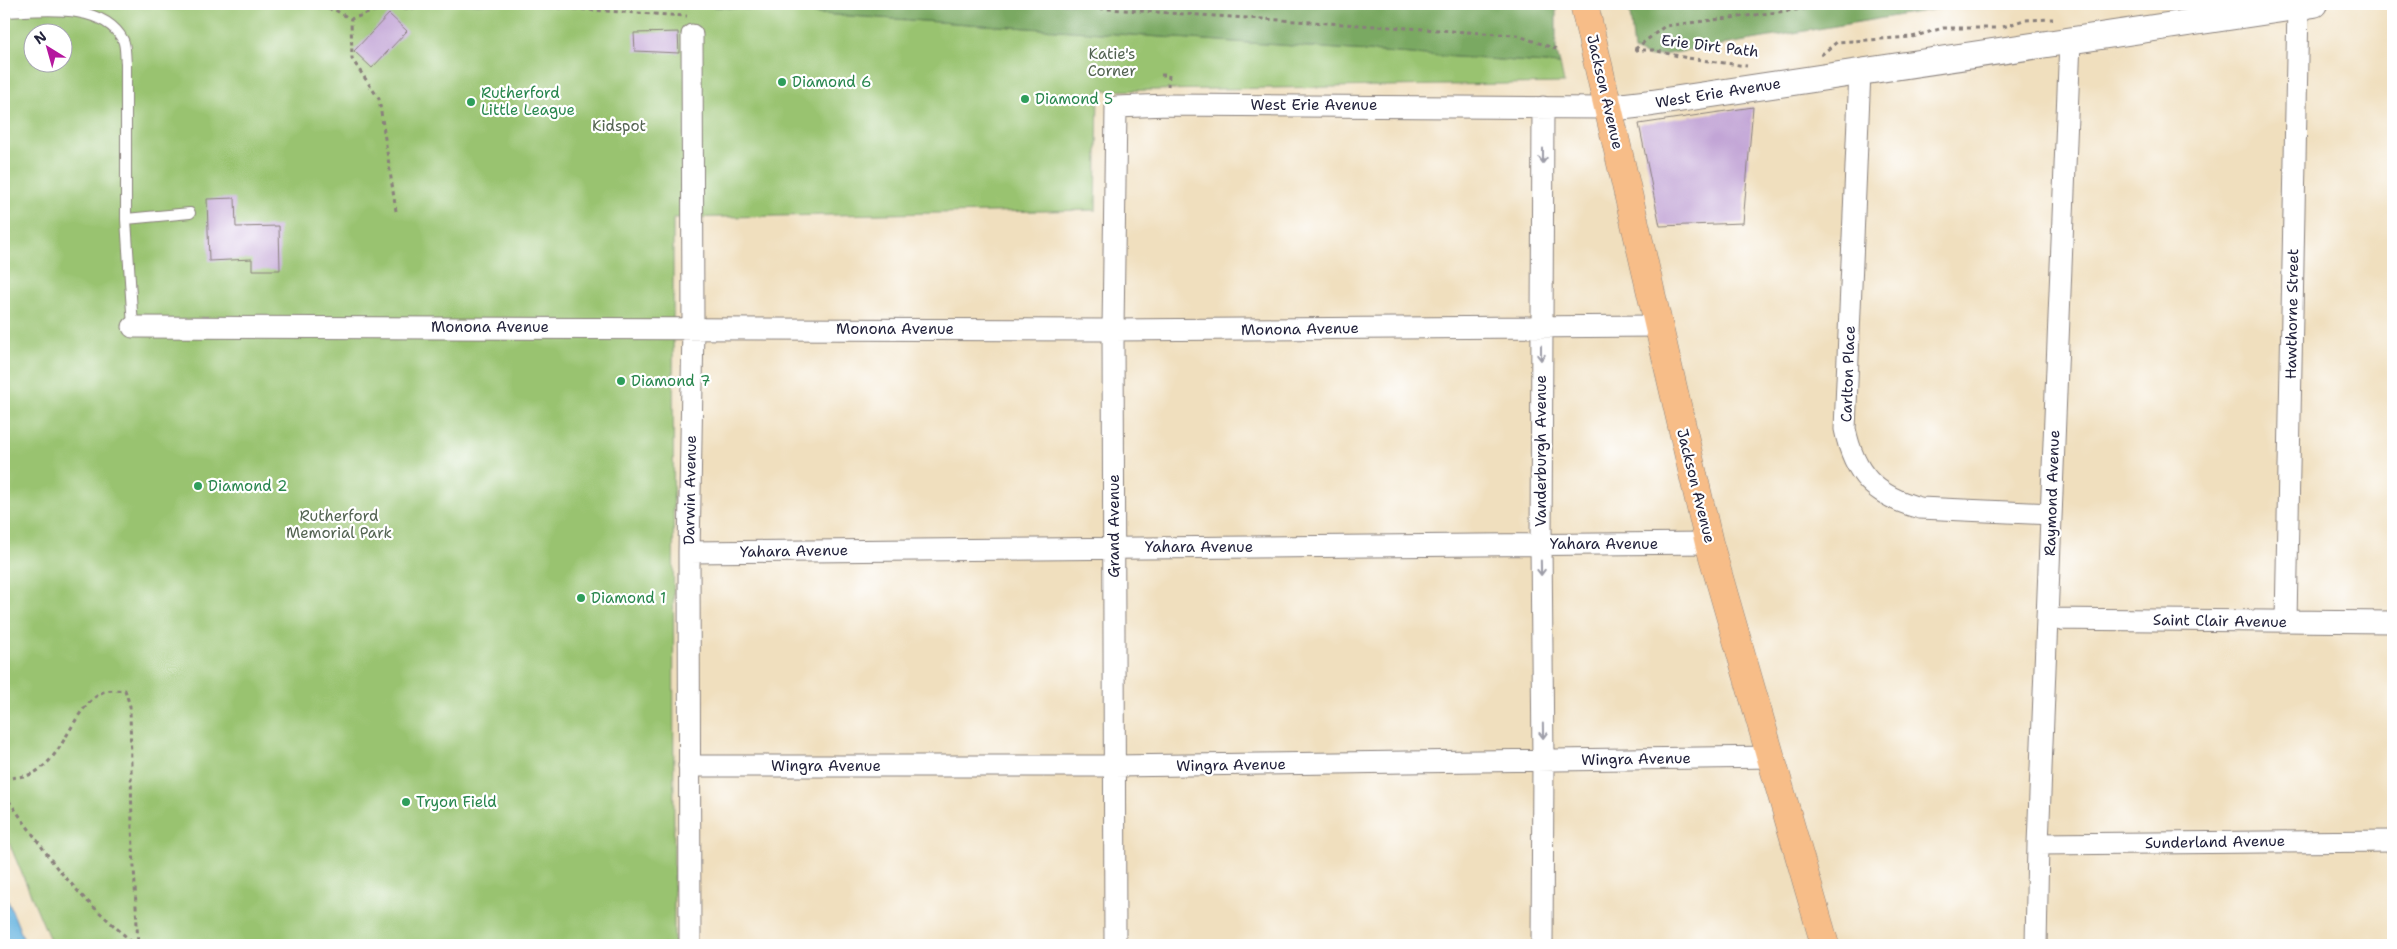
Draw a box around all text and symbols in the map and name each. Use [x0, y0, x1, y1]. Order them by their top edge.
north arrow [22, 22, 72, 72]
text: N [30, 27, 50, 48]
street label: Erie Dirt Path [1660, 30, 1760, 62]
street label: Jackson Avenue [1582, 33, 1628, 151]
park label: Katie's Corner [1088, 44, 1136, 81]
place label: Diamond 6 [792, 72, 871, 92]
street label: West Erie Avenue [1654, 73, 1782, 113]
marker: Diamond 6 [776, 76, 788, 88]
place label: Rutherford Little League [481, 83, 575, 120]
place label: Diamond 5 [1035, 89, 1113, 109]
marker: Diamond 5 [1019, 93, 1031, 105]
street label: West Erie Avenue [1251, 95, 1377, 115]
marker: Rutherford Little League [465, 96, 477, 108]
park label: Kidspot [592, 116, 646, 136]
one-way arrow [1538, 147, 1547, 163]
street label: Hawthorne Street [2281, 249, 2303, 379]
street label: Monona Avenue [431, 317, 549, 337]
street label: Monona Avenue [1241, 318, 1359, 340]
street label: Monona Avenue [836, 319, 954, 339]
street label: Carlton Place [1836, 325, 1860, 423]
one-way arrow [1536, 344, 1546, 361]
place label: Diamond 7 [631, 371, 710, 391]
marker: Diamond 7 [615, 375, 627, 387]
street label: Vanderburgh Avenue [1531, 375, 1551, 527]
street label: Jackson Avenue [1672, 427, 1720, 545]
street label: Raymond Avenue [2040, 430, 2064, 556]
street label: Darwin Avenue [679, 435, 701, 545]
street label: Grand Avenue [1104, 474, 1124, 578]
place label: Diamond 2 [208, 476, 287, 496]
marker: Diamond 2 [192, 480, 204, 492]
park label: Rutherford Memorial Park [286, 506, 392, 543]
street label: Yahara Avenue [1550, 534, 1658, 554]
street label: Yahara Avenue [1145, 537, 1253, 557]
street label: Yahara Avenue [740, 540, 848, 562]
one-way arrow [1536, 560, 1546, 576]
place label: Diamond 1 [591, 588, 666, 608]
marker: Diamond 1 [575, 592, 587, 604]
street label: Saint Clair Avenue [2153, 610, 2287, 632]
one-way arrow [1538, 722, 1548, 738]
street label: Wingra Avenue [1581, 748, 1691, 770]
street label: Wingra Avenue [1176, 754, 1286, 776]
street label: Wingra Avenue [771, 756, 881, 776]
place label: Tryon Field [416, 792, 497, 812]
marker: Tryon Field [400, 796, 412, 808]
street label: Sunderland Avenue [2145, 831, 2285, 853]

